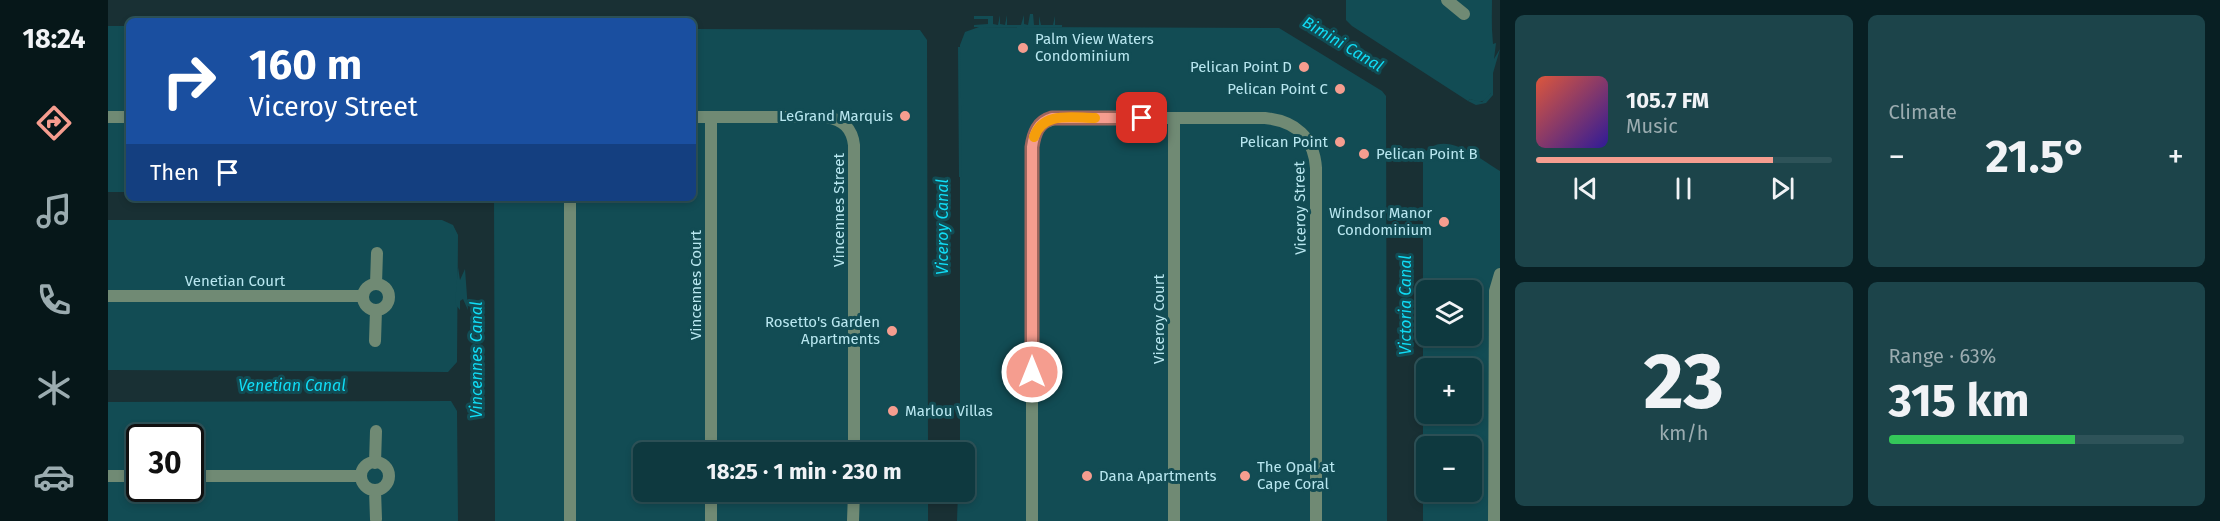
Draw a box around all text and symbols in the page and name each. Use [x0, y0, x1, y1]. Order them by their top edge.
water label: Bimini Canal [1299, 13, 1387, 75]
text: 18:24 [22, 23, 86, 55]
place label: Palm View Waters Condominium [1035, 30, 1154, 65]
text: 160 m [249, 40, 362, 90]
marker: Palm View Waters Condominium [1016, 41, 1030, 55]
icon: right [150, 42, 228, 120]
place label: Pelican Point D [1190, 58, 1292, 76]
marker: Pelican Point D [1297, 60, 1311, 74]
place label: Pelican Point C [1227, 80, 1329, 98]
marker: Pelican Point C [1333, 82, 1347, 96]
text: 105.7 FM [1626, 87, 1709, 114]
text: Viceroy Street [249, 91, 418, 123]
pin [1116, 92, 1167, 143]
text: Climate [1889, 100, 1957, 124]
icon: arrive [1125, 101, 1158, 134]
icon: directions [33, 102, 75, 144]
place label: LeGrand Marquis [779, 107, 893, 125]
marker: LeGrand Marquis [898, 109, 912, 123]
text: Music [1626, 114, 1678, 138]
text: 21.5° [1986, 130, 2087, 184]
place label: Pelican Point [1240, 133, 1329, 151]
marker: Pelican Point [1333, 135, 1347, 149]
text: − [1889, 137, 1905, 177]
text: + [2168, 137, 2184, 177]
place label: Pelican Point B [1376, 145, 1478, 163]
marker: Pelican Point B [1357, 147, 1371, 161]
street label: Vincennes Street [830, 153, 848, 267]
icon: arrive [211, 156, 244, 189]
text: Then [150, 159, 199, 186]
street label: Viceroy Street [1290, 160, 1310, 255]
icon: previous [1569, 172, 1602, 205]
icon: pause [1667, 172, 1700, 205]
icon: next [1766, 172, 1799, 205]
water label: Viceroy Canal [933, 179, 952, 275]
icon: music [33, 190, 75, 232]
place label: Windsor Manor Condominium [1329, 204, 1432, 239]
marker: Windsor Manor Condominium [1437, 215, 1451, 229]
street label: Vincennes Court [687, 229, 705, 340]
water label: Victoria Canal [1396, 255, 1415, 355]
street label: Venetian Court [185, 272, 286, 290]
street label: Viceroy Court [1150, 274, 1168, 364]
icon: phone [33, 279, 75, 321]
map controls [1416, 280, 1482, 502]
button: layers [1416, 280, 1482, 346]
water label: Vincennes Canal [467, 301, 486, 419]
place label: Rosetto's Garden Apartments [765, 313, 880, 348]
marker: Rosetto's Garden Apartments [885, 324, 899, 338]
text: 23 [1644, 335, 1724, 429]
position arrow [1000, 340, 1064, 404]
text: Range · 63% [1889, 344, 1996, 368]
button: + [1416, 358, 1482, 424]
icon: climate [33, 367, 75, 409]
text: 315 km [1889, 374, 2029, 428]
water label: Venetian Canal [238, 376, 346, 395]
place label: Marlou Villas [905, 402, 993, 420]
marker: Marlou Villas [886, 404, 900, 418]
text: km/h [1659, 421, 1709, 445]
speed limit sign: 30 [126, 424, 204, 502]
button: − [1416, 436, 1482, 502]
icon: car [33, 456, 75, 498]
text: 18:25 · 1 min · 230 m [706, 458, 902, 485]
place label: The Opal at Cape Coral [1257, 458, 1335, 493]
place label: Dana Apartments [1099, 467, 1217, 485]
marker: Dana Apartments [1080, 469, 1094, 483]
marker: The Opal at Cape Coral [1238, 469, 1252, 483]

